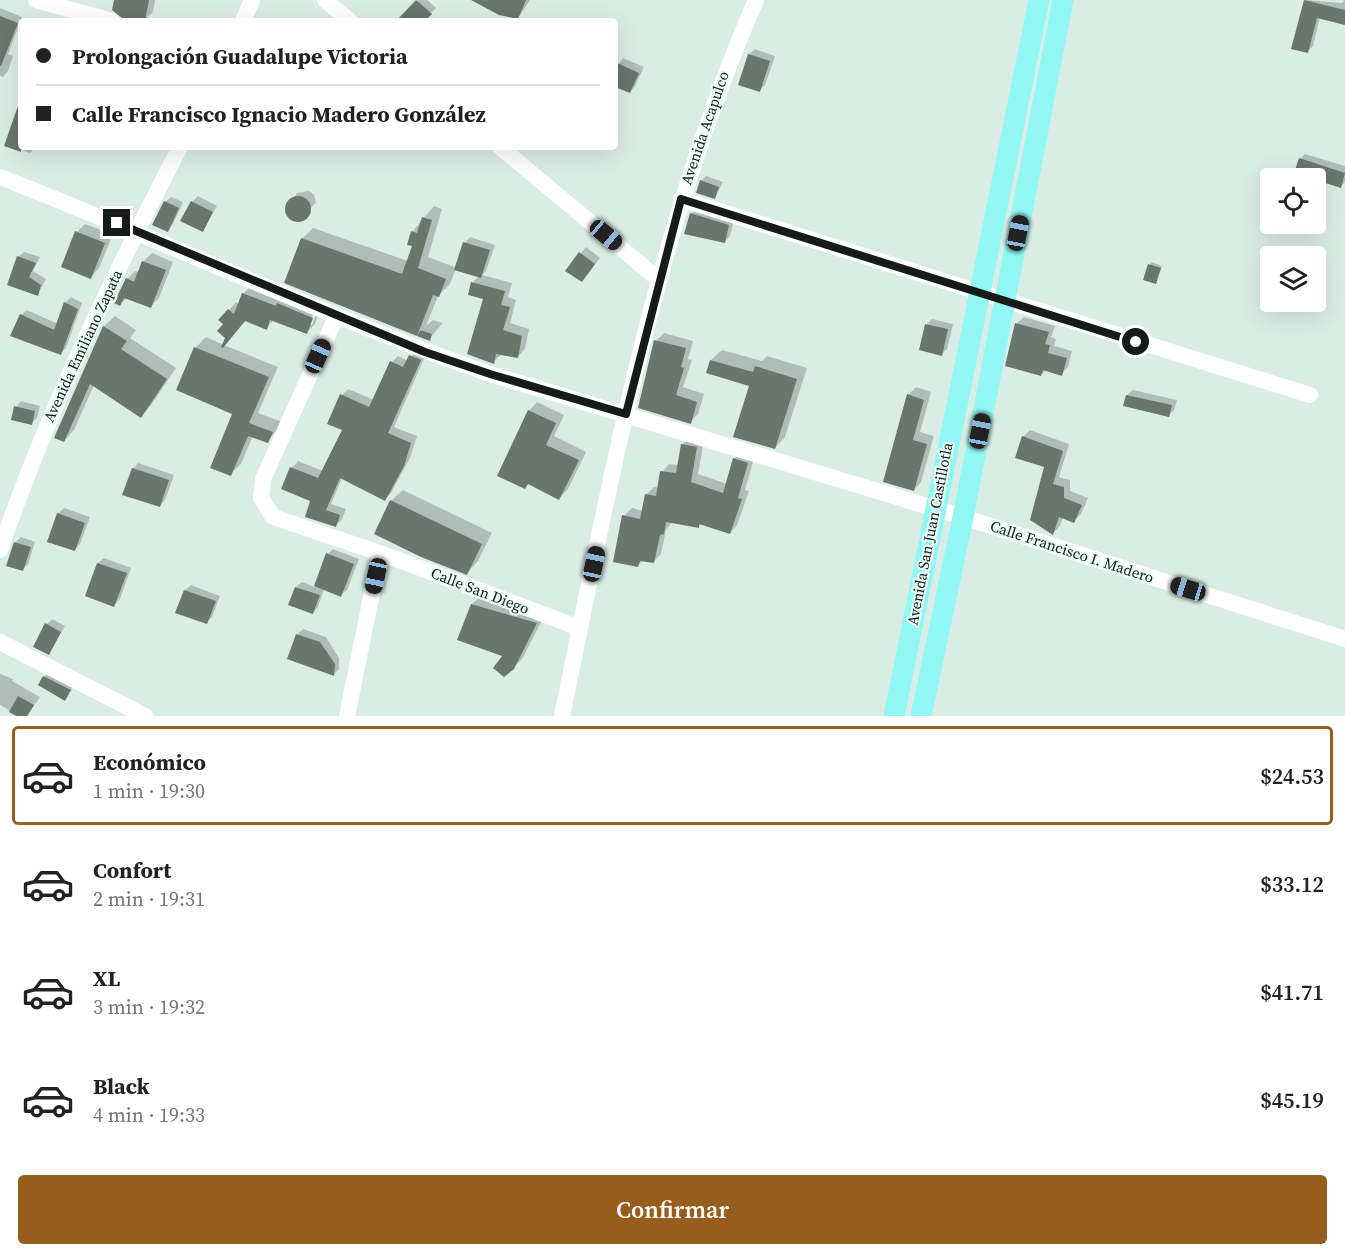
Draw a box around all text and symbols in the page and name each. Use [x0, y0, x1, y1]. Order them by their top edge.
text: Prolongación Guadalupe Victoria [72, 41, 408, 71]
street label: Avenida Acapulco [675, 68, 734, 187]
text: Calle Francisco Ignacio Madero González [72, 99, 486, 129]
map controls [1260, 168, 1326, 312]
button: locate [1260, 168, 1326, 234]
route end [103, 209, 130, 236]
car [1006, 214, 1030, 252]
car [586, 217, 626, 253]
button: layers [1260, 246, 1326, 312]
street label: Avenida Emiliano Zapata [38, 266, 127, 425]
route start [1122, 328, 1149, 355]
car [302, 336, 334, 376]
car [968, 412, 992, 450]
street label: Avenida San Juan Castillotla [901, 440, 958, 627]
street label: Calle Francisco I. Madero [988, 515, 1157, 588]
car [581, 545, 607, 583]
car [363, 557, 389, 595]
street label: Calle San Diego [428, 562, 532, 619]
car [1168, 575, 1208, 603]
text: Económico [93, 747, 206, 777]
icon: car [21, 749, 75, 803]
text: $24.53 [1260, 761, 1324, 791]
text: 1 min · 19:30 [93, 777, 205, 805]
text: Confort [93, 855, 171, 885]
icon: car [21, 857, 75, 911]
text: $33.12 [1260, 869, 1324, 899]
text: 2 min · 19:31 [93, 885, 205, 913]
text: XL [93, 963, 120, 993]
icon: car [21, 965, 75, 1019]
text: $41.71 [1260, 977, 1324, 1007]
text: 3 min · 19:32 [93, 993, 205, 1021]
text: Black [93, 1071, 150, 1101]
icon: car [21, 1073, 75, 1127]
text: $45.19 [1260, 1085, 1324, 1115]
text: 4 min · 19:33 [93, 1101, 205, 1129]
button: Confirmar [18, 1175, 1327, 1244]

